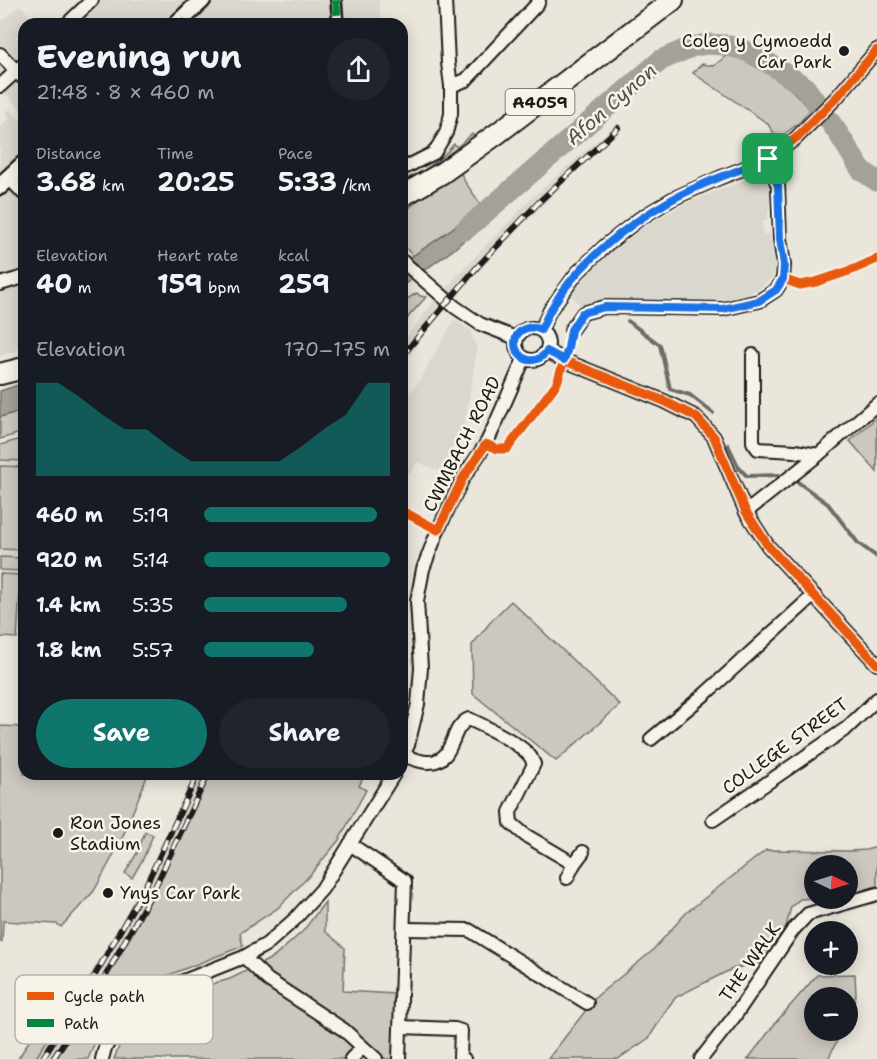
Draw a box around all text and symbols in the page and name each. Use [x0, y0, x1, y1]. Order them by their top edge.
place label: Coleg y Cymoedd Car Park [682, 29, 832, 74]
text: Evening run [36, 34, 242, 79]
button: share [327, 38, 390, 101]
marker: Coleg y Cymoedd Car Park [837, 44, 851, 58]
water label: Afon Cynon [560, 57, 662, 151]
text: 21:48 · 8 × 460 m [36, 79, 215, 105]
road number: A4059 [506, 89, 574, 115]
pin [742, 133, 793, 184]
icon: arrive [751, 142, 784, 175]
text: Distance [36, 143, 102, 164]
text: Time [157, 143, 194, 164]
text: Pace [278, 143, 313, 164]
text: 3.68 [36, 164, 97, 199]
text: 20:25 [157, 164, 235, 199]
text: 5:33 [278, 164, 337, 199]
text: km [97, 175, 125, 196]
text: /km [337, 175, 371, 196]
text: Elevation [36, 245, 108, 266]
text: Heart rate [157, 245, 239, 266]
text: kcal [278, 245, 309, 266]
text: 40 [36, 266, 72, 301]
text: 159 [157, 266, 203, 301]
text: 259 [278, 266, 330, 301]
text: m [72, 277, 92, 298]
text: bpm [203, 277, 240, 298]
text: Elevation [36, 336, 126, 362]
text: 170–175 m [284, 336, 390, 362]
street label: CWMBACH ROAD [417, 372, 507, 516]
text: 460 m [36, 502, 103, 528]
text: 5:19 [132, 502, 169, 528]
text: 920 m [36, 547, 102, 573]
text: 5:14 [132, 547, 169, 573]
text: 1.4 km [36, 592, 101, 618]
text: 5:35 [132, 592, 174, 618]
text: 1.8 km [36, 637, 102, 663]
text: 5:57 [132, 637, 174, 663]
street label: COLLEGE STREET [717, 692, 853, 800]
button: Save [36, 699, 207, 768]
button: Share [219, 699, 390, 768]
place label: Ron Jones Stadium [70, 811, 161, 856]
marker: Ron Jones Stadium [51, 826, 65, 840]
north arrow [804, 855, 858, 909]
map controls [804, 855, 858, 1041]
place label: Ynys Car Park [120, 881, 241, 905]
marker: Ynys Car Park [101, 886, 115, 900]
street label: THE WALK [714, 917, 786, 1006]
button: + [804, 921, 858, 975]
legend [15, 975, 213, 1044]
text: Cycle path [64, 986, 145, 1007]
button: − [804, 987, 858, 1041]
text: Path [64, 1013, 99, 1034]

